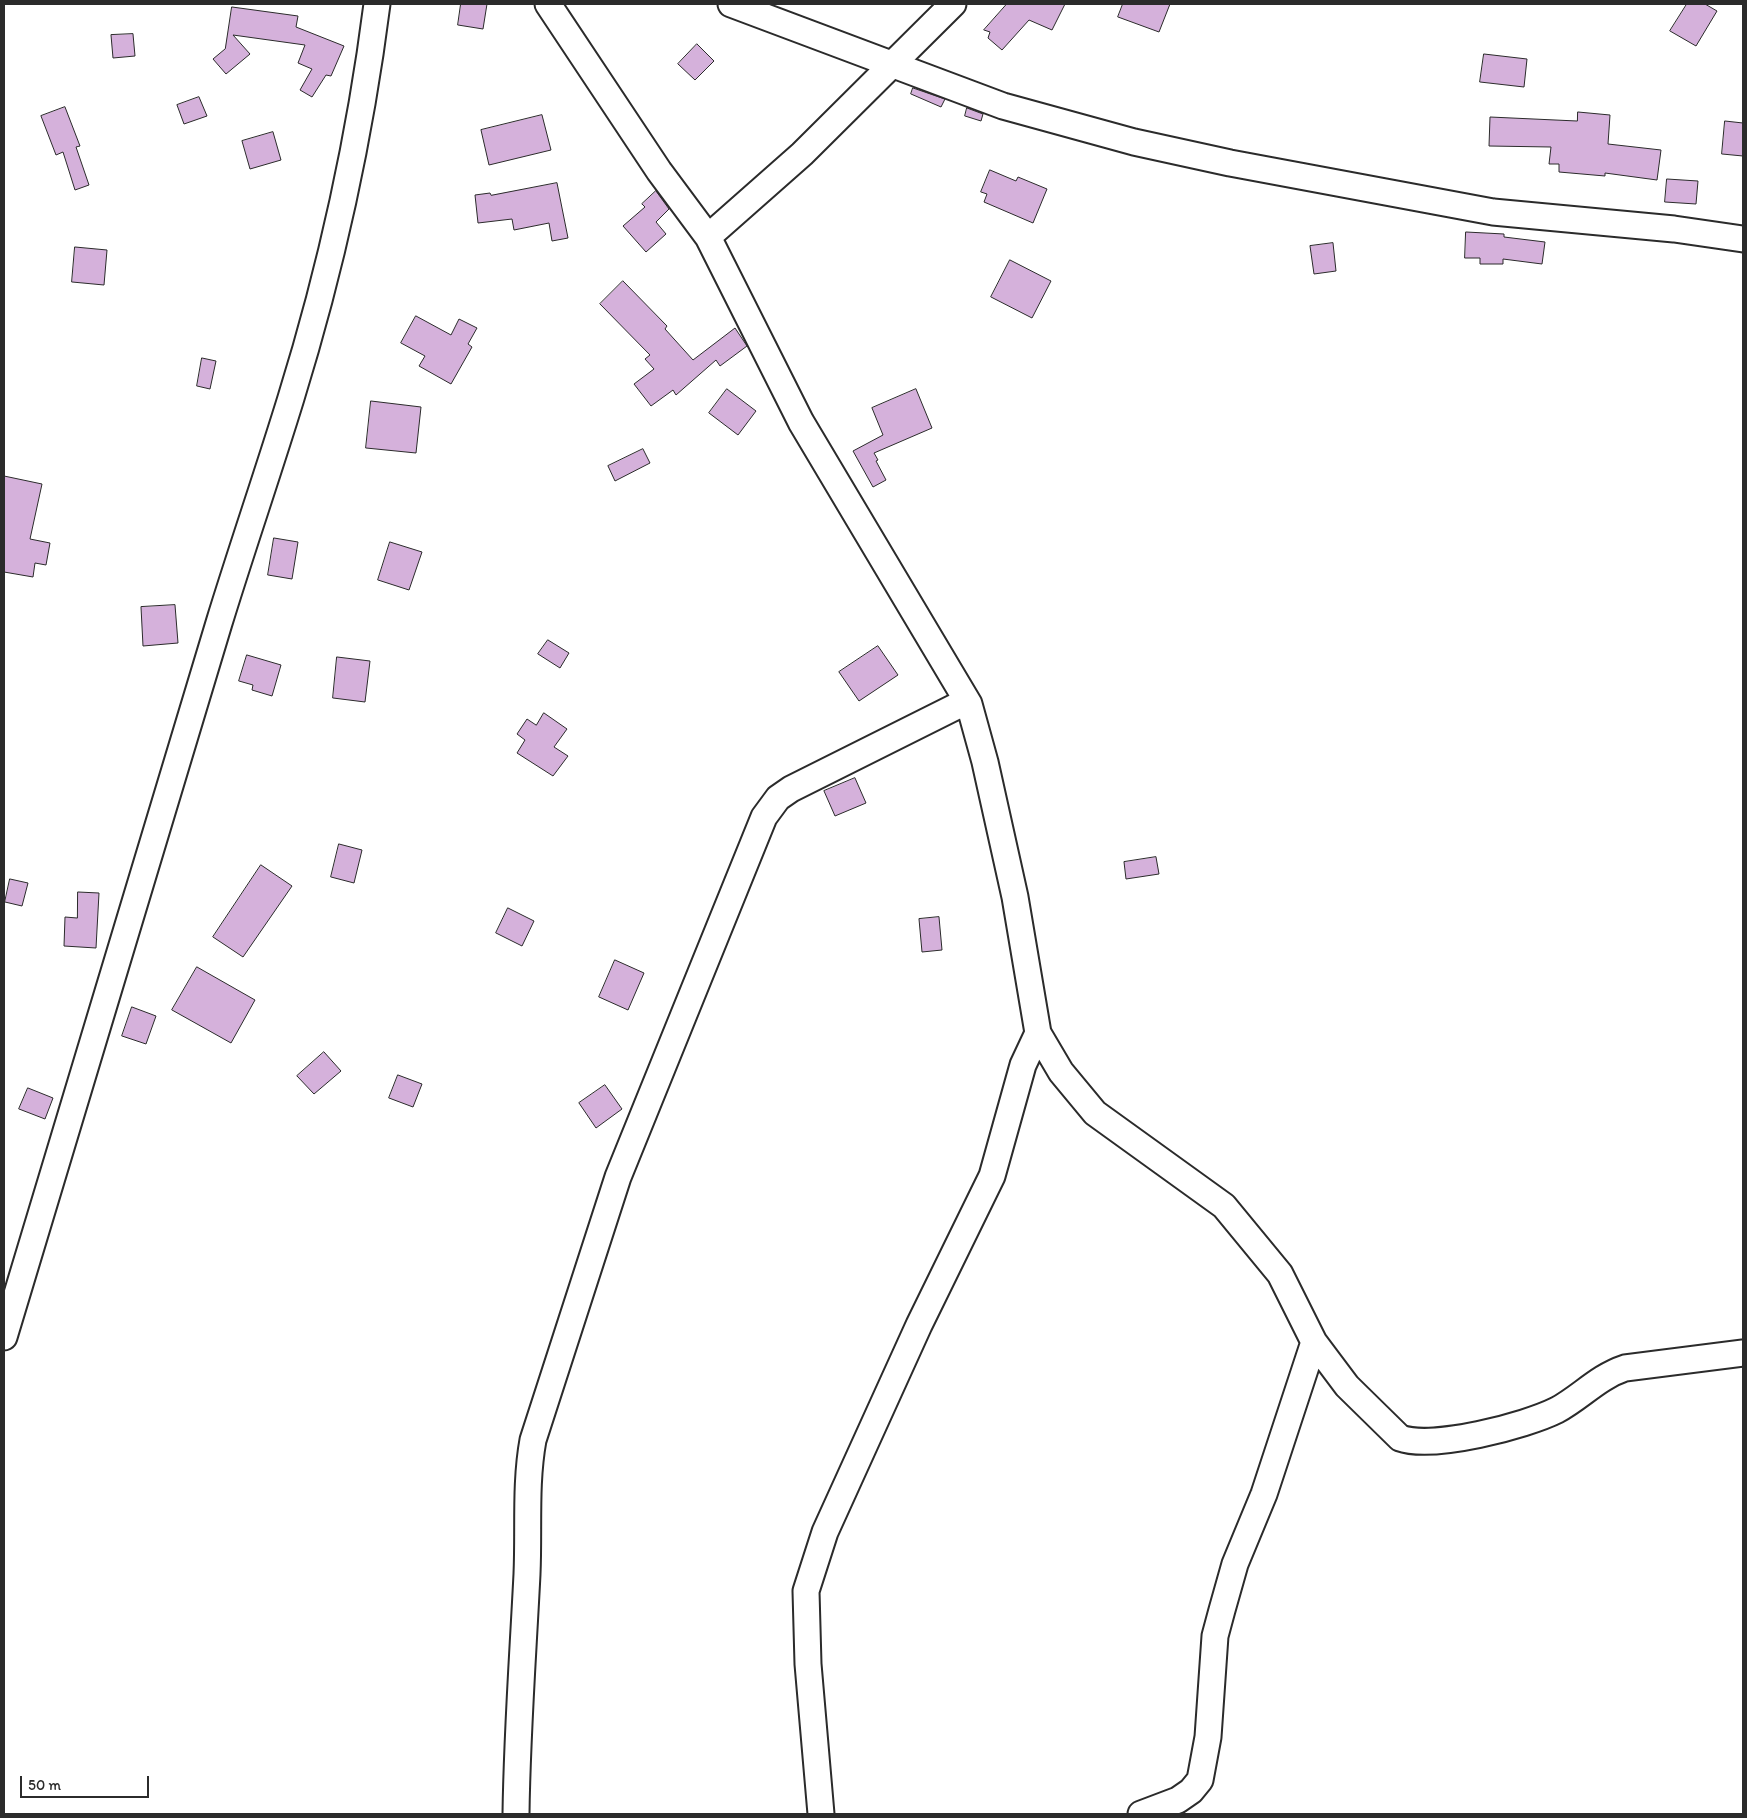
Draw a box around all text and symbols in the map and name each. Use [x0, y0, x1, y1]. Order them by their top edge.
scale bar [22, 1766, 151, 1798]
text: 50 m [28, 1776, 61, 1794]

